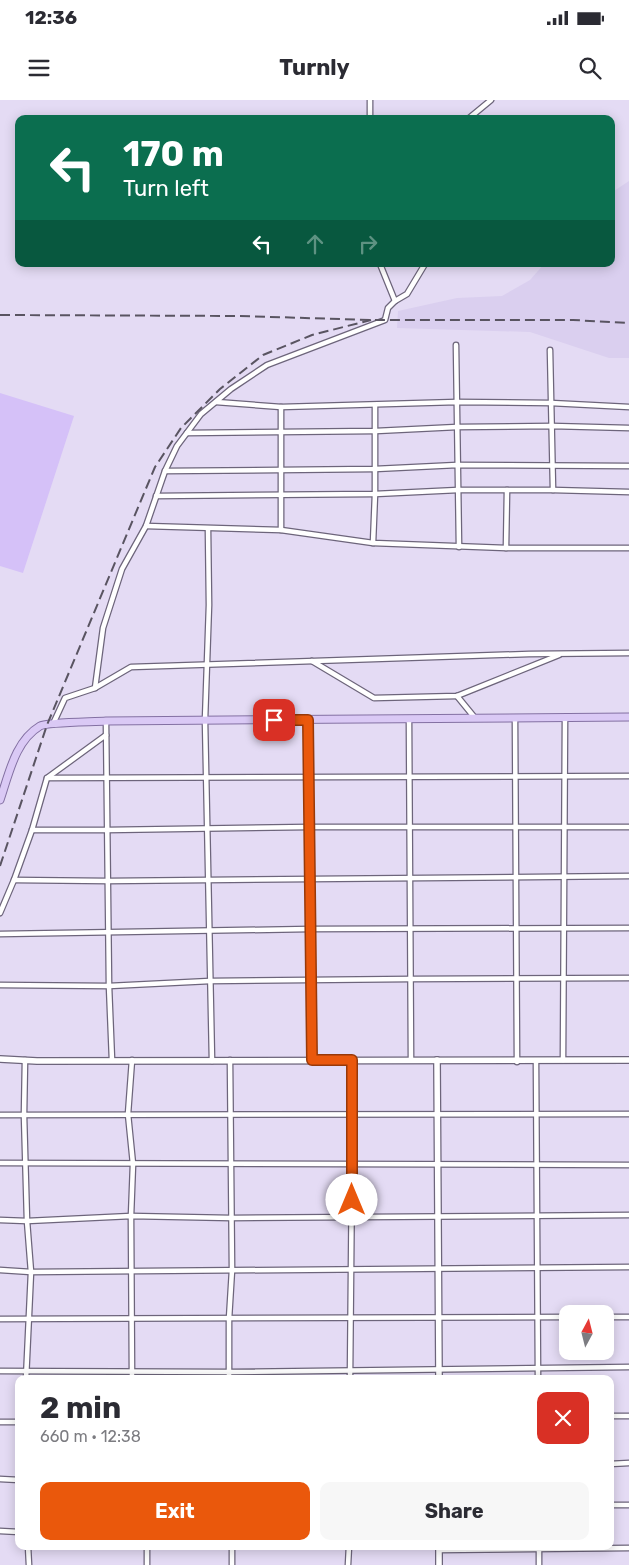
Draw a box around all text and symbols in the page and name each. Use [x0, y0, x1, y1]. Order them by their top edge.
text: 12:36 [25, 6, 77, 29]
icon: menu [25, 54, 53, 82]
text: Turnly [279, 54, 350, 81]
icon: search [576, 54, 604, 82]
text: 170 m [123, 133, 224, 175]
icon: left [40, 135, 105, 200]
text: Turn left [123, 175, 209, 202]
icon: left [248, 230, 276, 258]
icon: ahead [301, 230, 329, 258]
icon: right [354, 230, 382, 258]
pin [253, 699, 295, 741]
icon: arrive [260, 706, 288, 734]
position arrow [325, 1173, 377, 1225]
north arrow [559, 1305, 614, 1360]
map controls [559, 1305, 614, 1360]
text: 2 min [40, 1390, 121, 1426]
button: close [537, 1392, 589, 1444]
text: 660 m · 12:38 [40, 1427, 141, 1446]
button: Exit [40, 1482, 310, 1540]
button: Share [320, 1482, 589, 1540]

